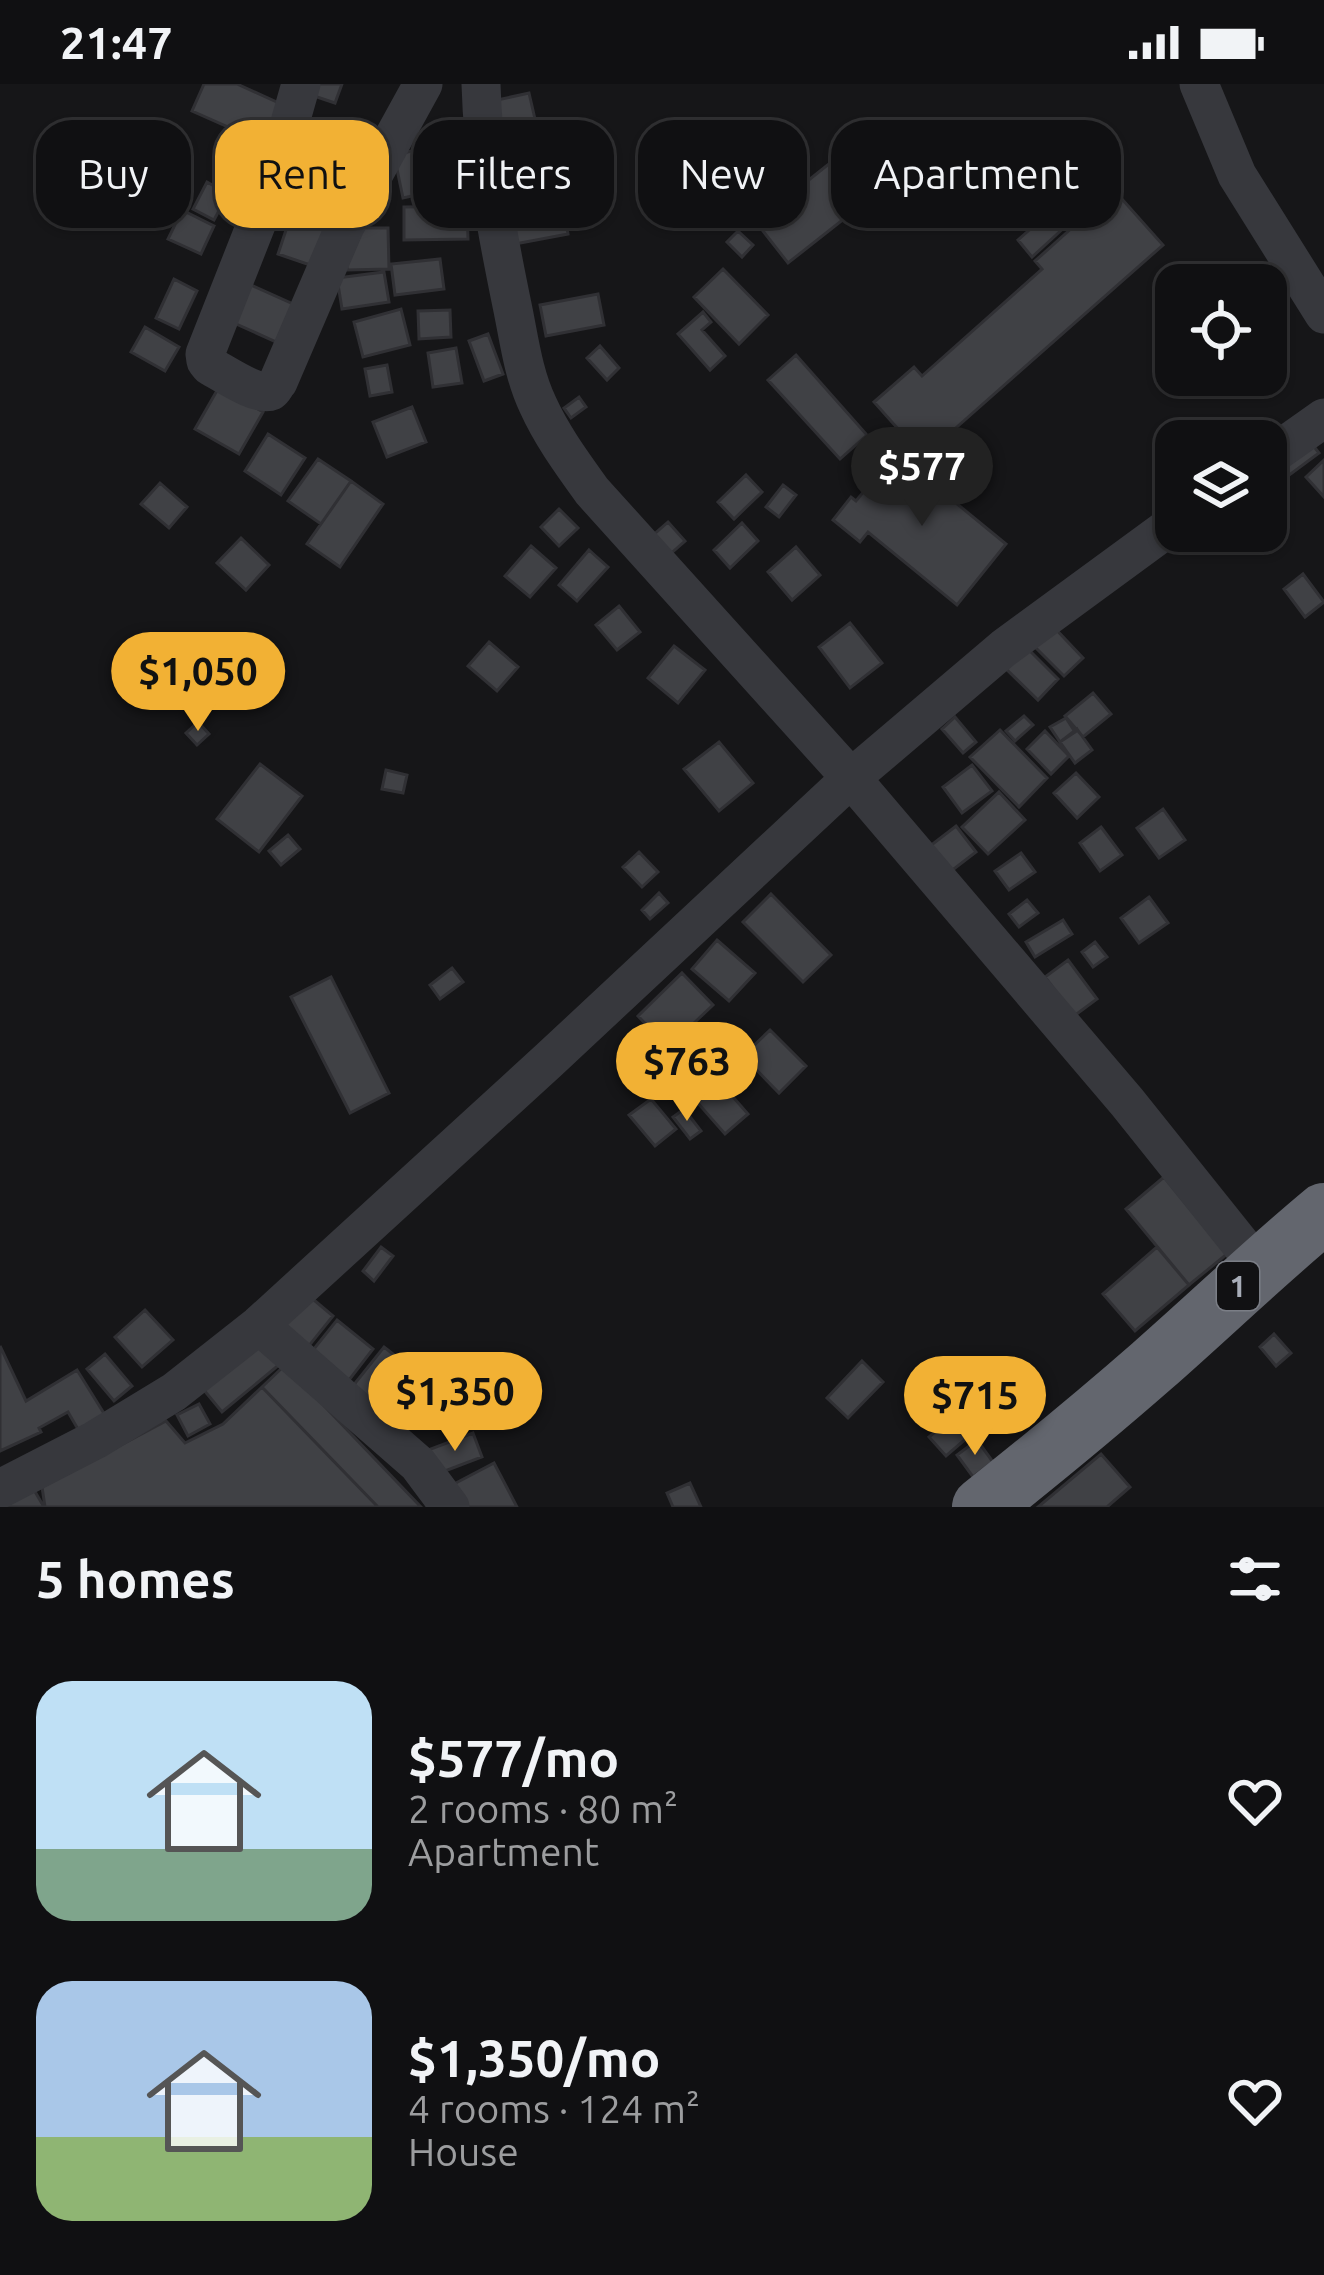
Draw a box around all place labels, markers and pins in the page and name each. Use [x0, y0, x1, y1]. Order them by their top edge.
pin: $577 [851, 427, 993, 529]
pin: $1,050 [100, 632, 296, 734]
pin: $763 [616, 1022, 758, 1124]
pin: $1,350 [357, 1352, 553, 1454]
pin: $715 [904, 1356, 1046, 1458]

